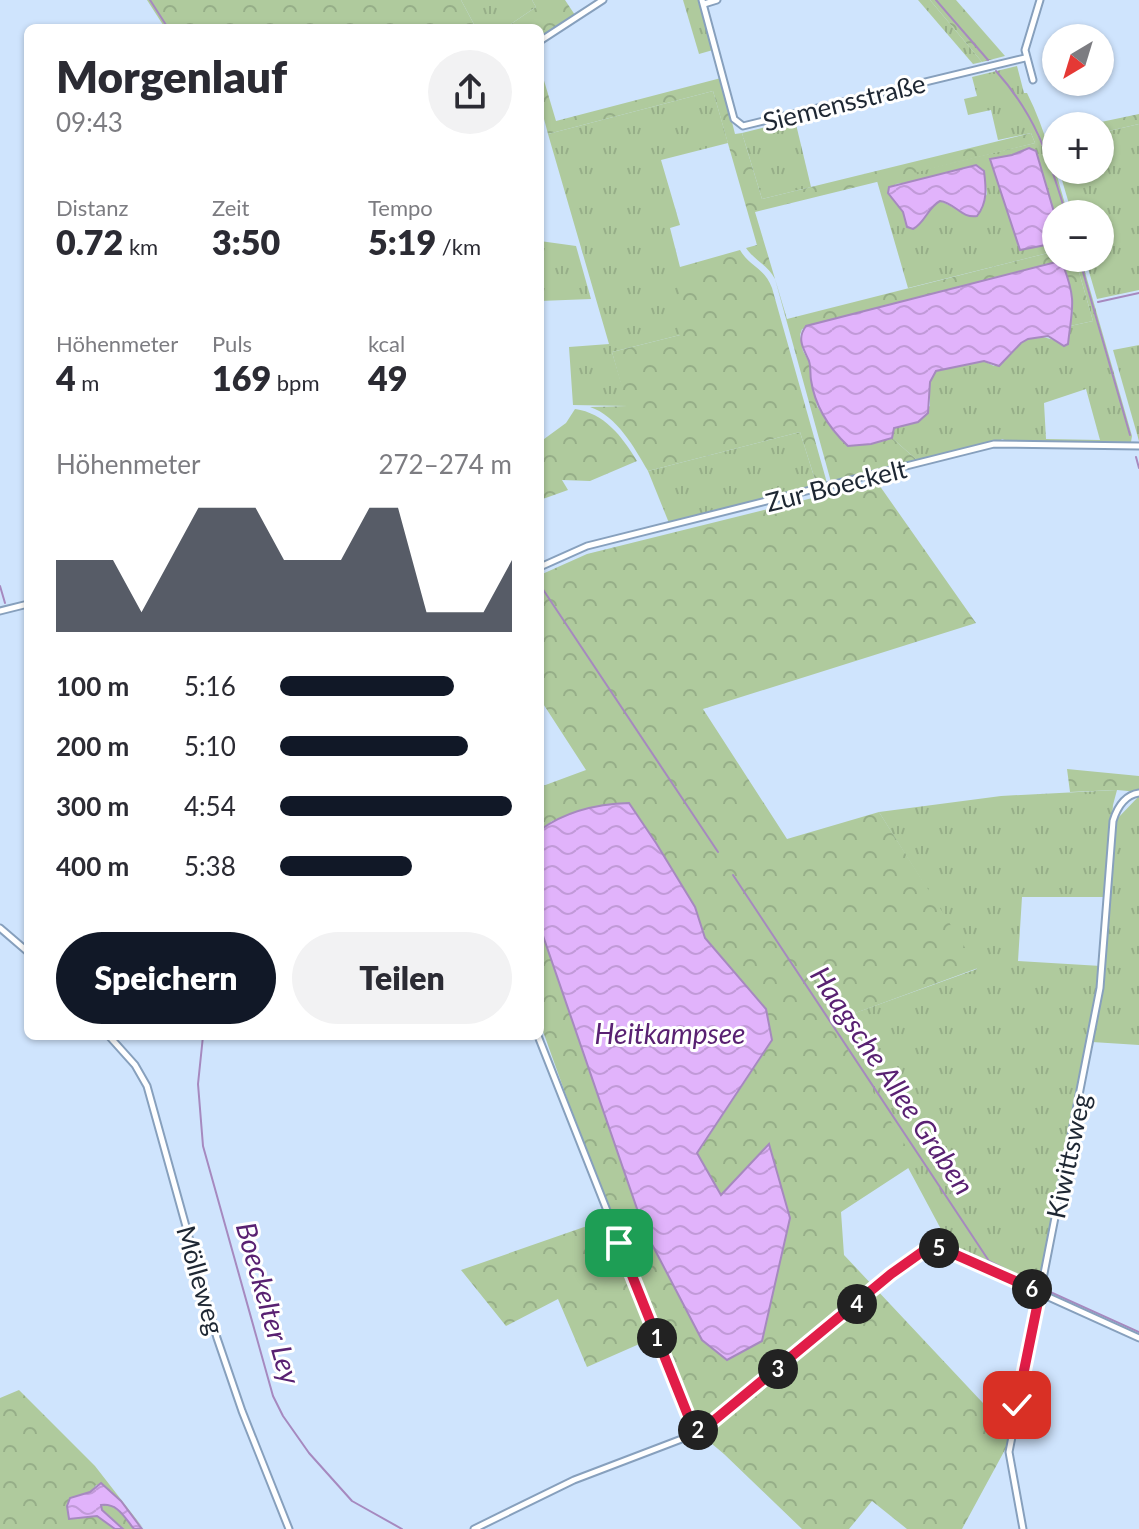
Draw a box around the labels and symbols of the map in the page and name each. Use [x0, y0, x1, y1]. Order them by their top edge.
north arrow [1042, 24, 1114, 96]
street label: Siemensstraße [759, 66, 929, 138]
street label: Zur Boeckelt [762, 452, 911, 518]
water label: Haagsche Allee Graben [804, 959, 982, 1201]
water label: Heitkampsee [595, 1016, 745, 1050]
street label: Kiwittsweg [1039, 1091, 1097, 1221]
pin [585, 1209, 653, 1277]
water label: Boeckelter Ley [230, 1218, 308, 1388]
street label: Mölleweg [170, 1222, 232, 1338]
pin: 5 [919, 1228, 959, 1268]
pin: 6 [1012, 1269, 1052, 1309]
pin: 4 [837, 1284, 877, 1324]
pin: 1 [637, 1318, 677, 1358]
pin: 3 [758, 1349, 798, 1389]
pin [983, 1371, 1051, 1439]
pin: 2 [678, 1410, 718, 1450]

